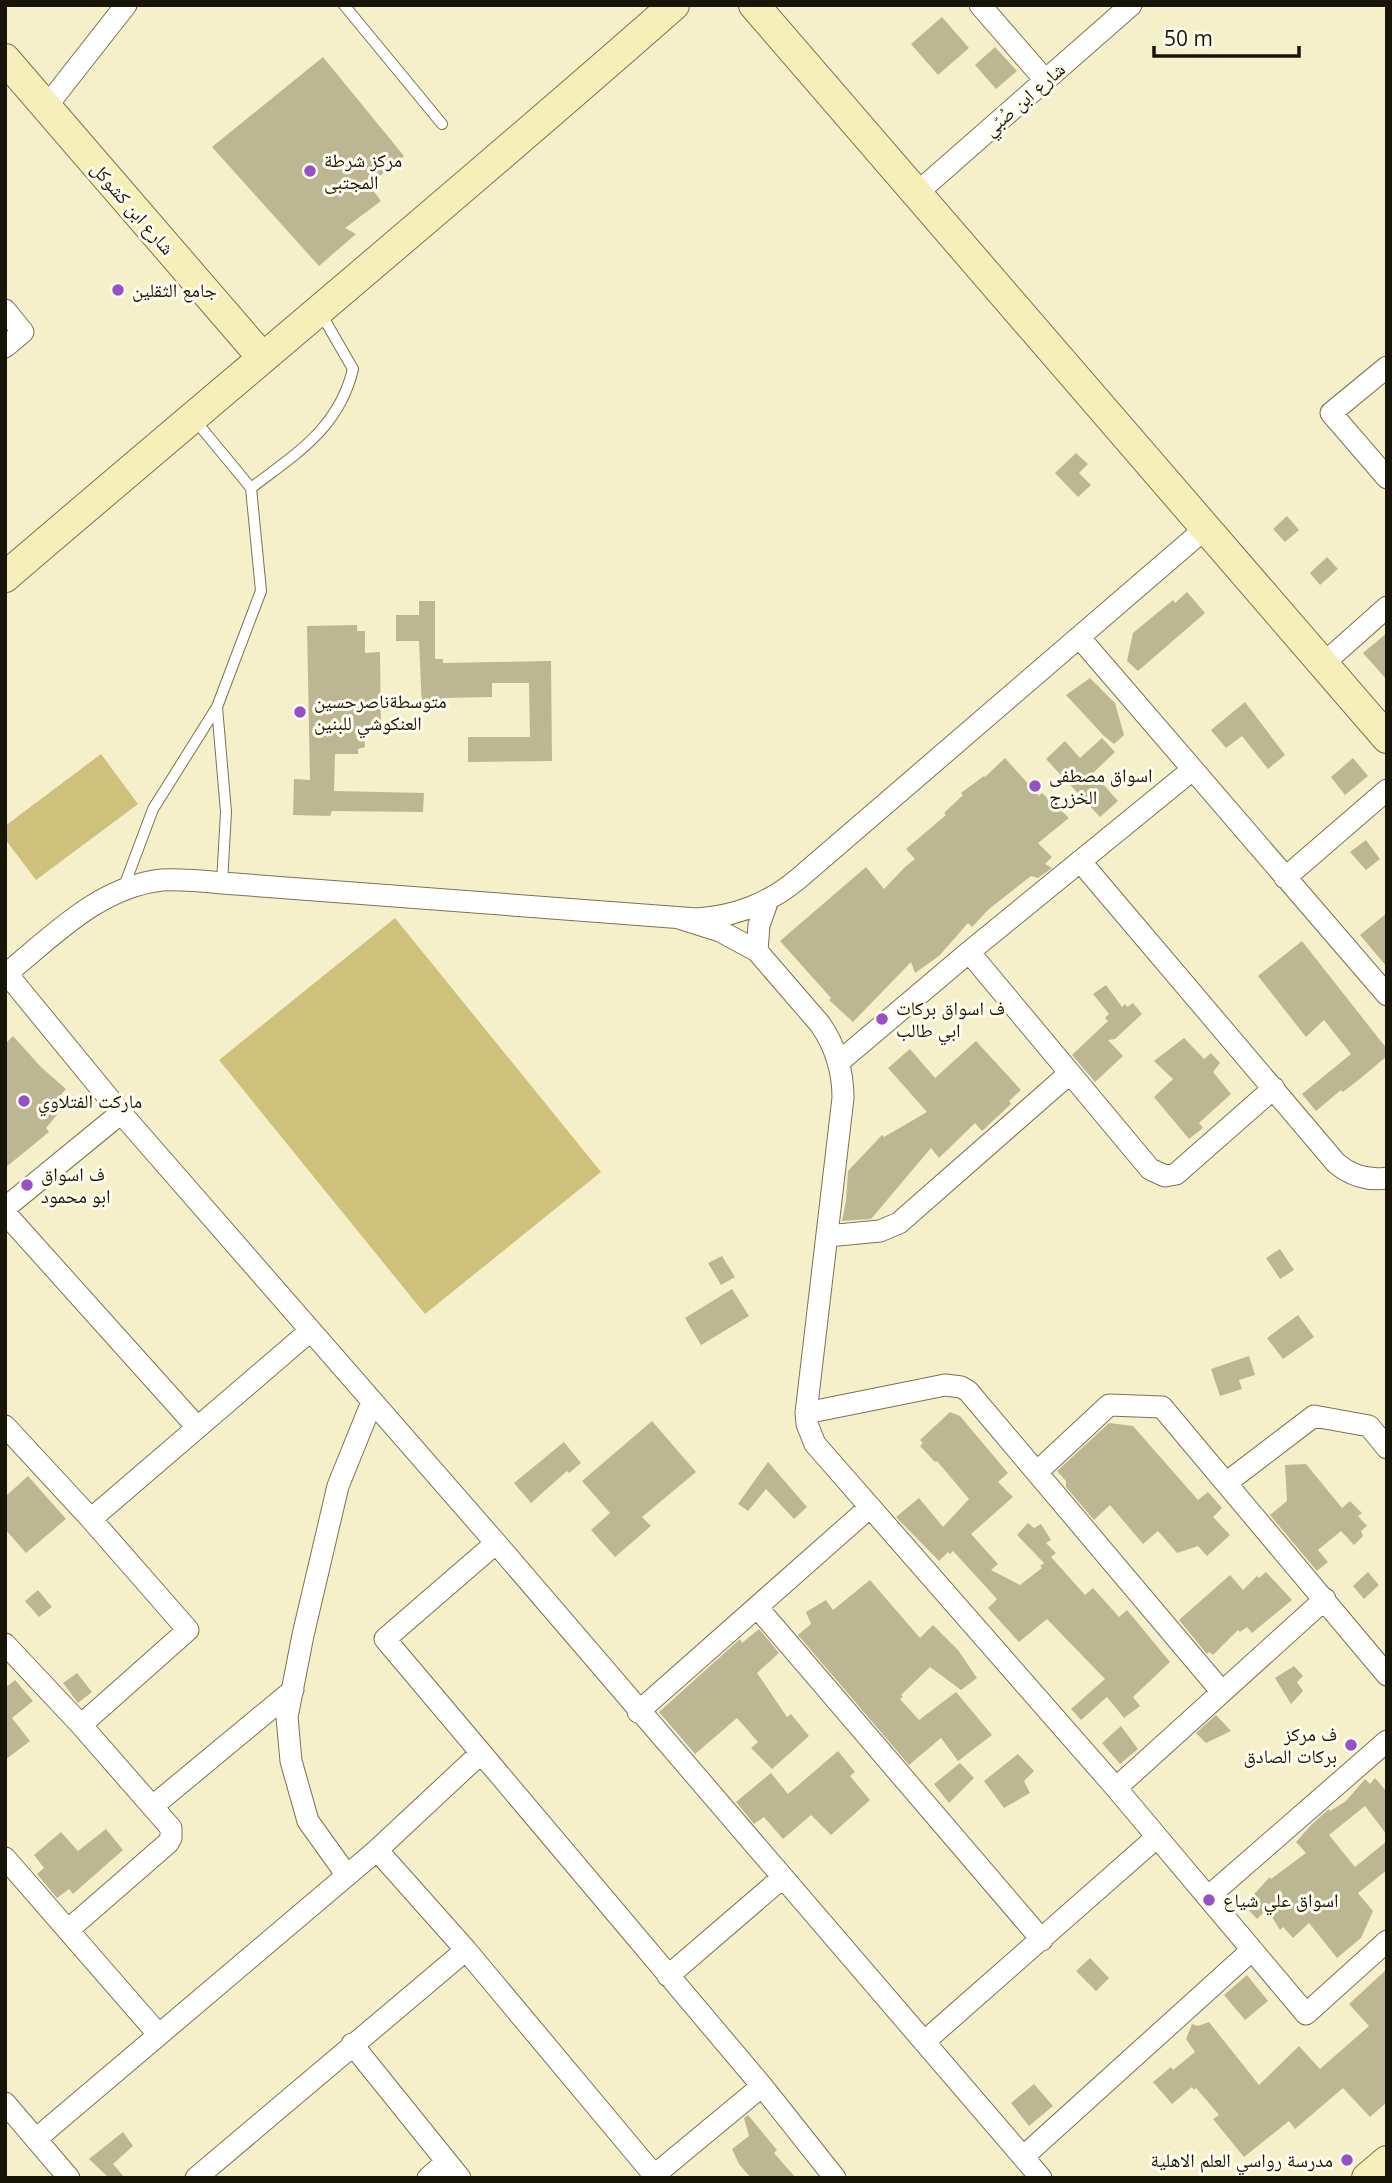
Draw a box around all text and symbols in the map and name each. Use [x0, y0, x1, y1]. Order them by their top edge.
scale bar [1154, 14, 1299, 58]
text: 50 m [1164, 24, 1213, 52]
street label: شارع ابن صُبّي [978, 56, 1072, 144]
place label: مركز شرطة المجتبى [324, 147, 402, 195]
street label: شارع ابن كشوكل [85, 156, 181, 260]
marker: مركز شرطة المجتبى [302, 163, 318, 179]
place label: جامع الثقلين [132, 277, 217, 303]
marker: جامع الثقلين [110, 282, 126, 298]
place label: متوسطةناصرحسين العنكوشي للبنين [314, 688, 447, 739]
marker: متوسطةناصرحسين العنكوشي للبنين [292, 704, 308, 720]
place label: اسواق مصطفى الخزرج [1049, 762, 1152, 810]
marker: اسواق مصطفى الخزرج [1027, 778, 1043, 794]
place label: ف اسواق بركات ابي طالب [896, 995, 1005, 1046]
marker: ف اسواق بركات ابي طالب [874, 1011, 890, 1027]
place label: ماركت الفتلاوي [38, 1088, 142, 1117]
marker: ماركت الفتلاوي [16, 1093, 32, 1109]
place label: ف اسواق ابو محمود [41, 1161, 111, 1209]
marker: ف اسواق ابو محمود [19, 1177, 35, 1193]
place label: ف مركز بركات الصادق [1244, 1721, 1337, 1769]
marker: ف مركز بركات الصادق [1343, 1737, 1359, 1753]
place label: اسواق علي شياع [1223, 1887, 1339, 1916]
marker: اسواق علي شياع [1201, 1892, 1217, 1908]
place label: مدرسة رواسي العلم الاهلية [1151, 2147, 1333, 2176]
marker: مدرسة رواسي العلم الاهلية [1339, 2152, 1355, 2168]

